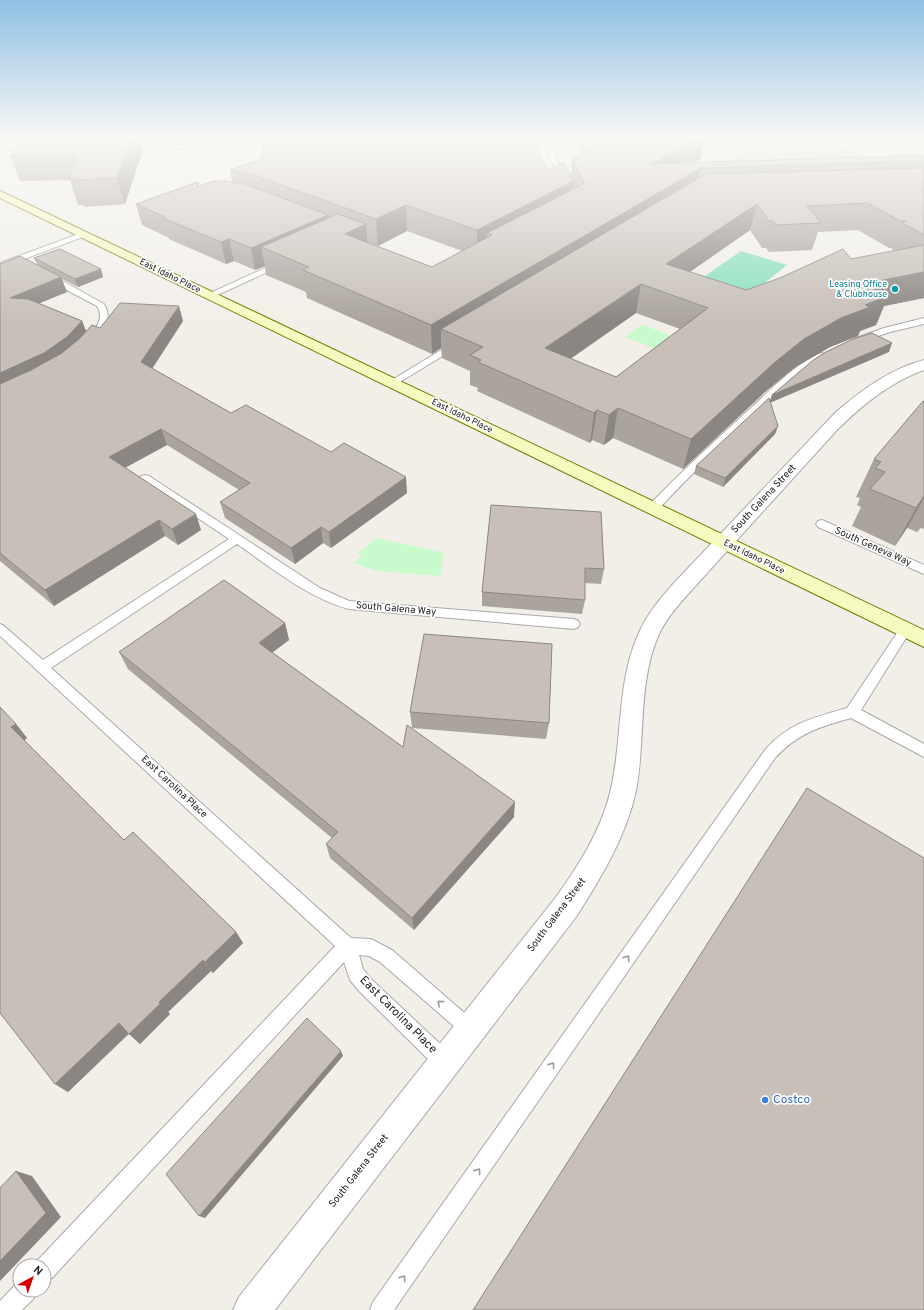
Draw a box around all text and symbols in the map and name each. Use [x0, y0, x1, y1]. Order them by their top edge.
street label: East Idaho Place [138, 256, 203, 296]
place label: Leasing Office & Clubhouse [829, 279, 887, 300]
marker: Leasing Office & Clubhouse [890, 284, 900, 294]
street label: East Idaho Place [430, 396, 495, 436]
street label: South Galena Street [729, 462, 799, 536]
street label: South Geneva Way [832, 524, 914, 570]
street label: East Idaho Place [722, 537, 787, 577]
street label: South Galena Way [355, 599, 437, 619]
street label: East Carolina Place [138, 753, 210, 821]
street label: South Galena Street [525, 875, 589, 955]
one-way arrow [622, 956, 629, 963]
street label: East Carolina Place [356, 973, 440, 1057]
one-way arrow [438, 1001, 445, 1008]
one-way arrow [547, 1062, 555, 1069]
place label: Costco [773, 1092, 810, 1108]
marker: Costco [760, 1095, 770, 1105]
street label: South Galena Street [326, 1132, 392, 1210]
one-way arrow [473, 1169, 480, 1176]
north arrow [12, 1258, 52, 1298]
text: N [30, 1263, 45, 1279]
one-way arrow [398, 1275, 406, 1282]

